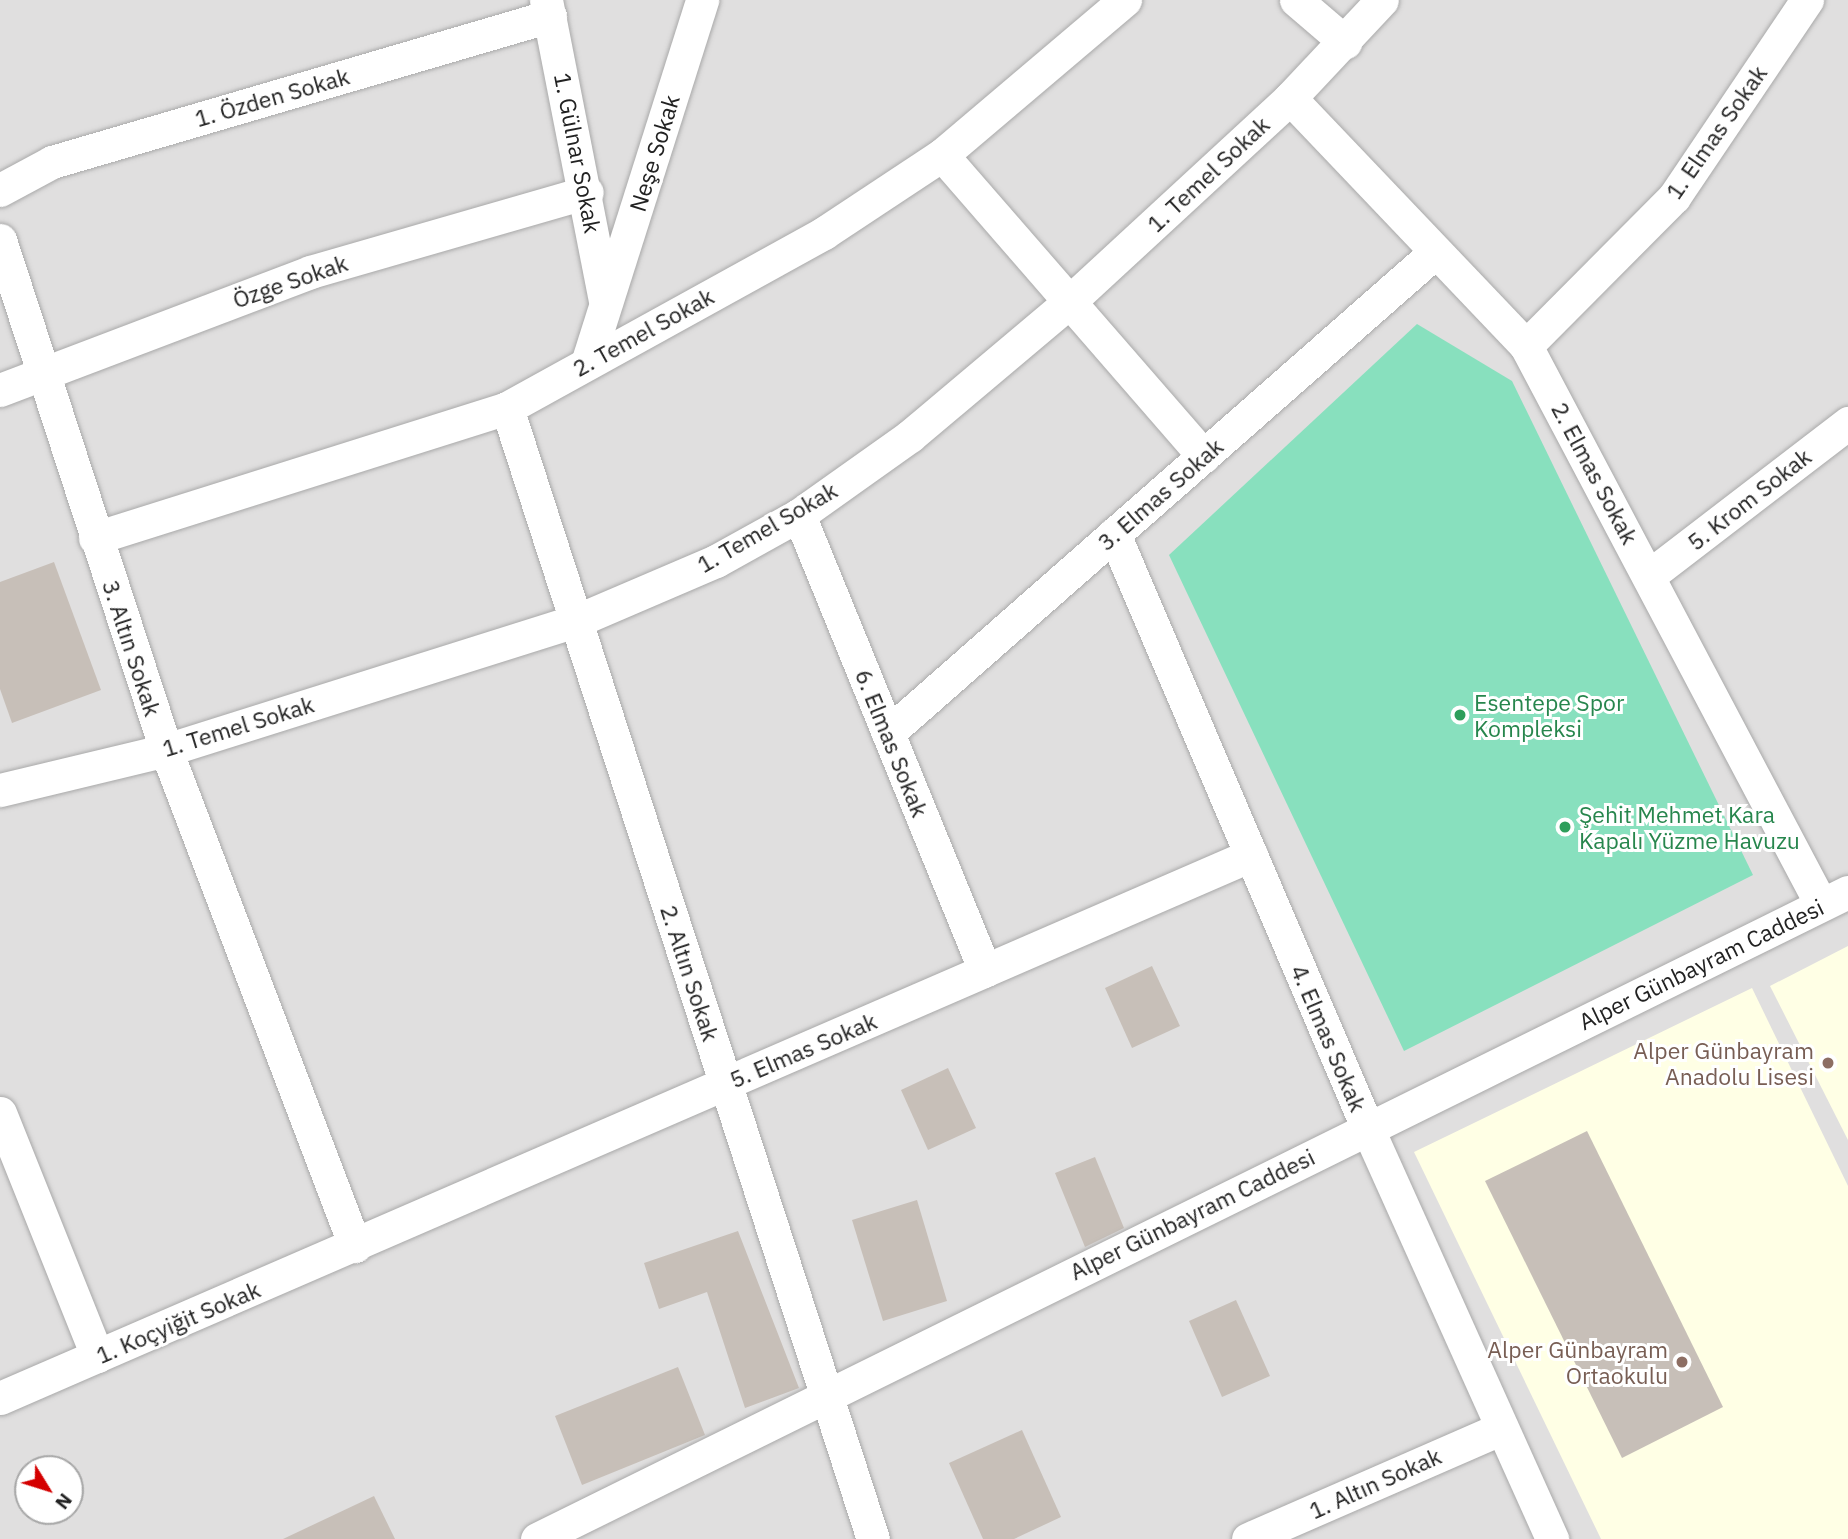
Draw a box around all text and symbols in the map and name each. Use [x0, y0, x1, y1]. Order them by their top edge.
street label: 1. Elmas Sokak [1660, 60, 1772, 204]
street label: 1. Özden Sokak [192, 62, 352, 132]
street label: 1. Gülnar Sokak [549, 71, 607, 235]
street label: Neşe Sokak [623, 91, 685, 215]
street label: 1. Temel Sokak [1141, 110, 1275, 238]
street label: Özge Sokak [229, 248, 351, 314]
street label: 2. Temel Sokak [568, 282, 718, 382]
street label: 2. Elmas Sokak [1546, 397, 1644, 549]
street label: 3. Elmas Sokak [1092, 432, 1228, 556]
street label: 5. Krom Sokak [1682, 442, 1816, 556]
street label: 1. Temel Sokak [692, 476, 842, 578]
street label: 3. Altın Sokak [97, 577, 167, 719]
street label: 6. Elmas Sokak [850, 665, 934, 821]
place label: Esentepe Spor Kompleksi [1474, 688, 1624, 742]
street label: 1. Temel Sokak [159, 690, 317, 762]
marker: Esentepe Spor Kompleksi [1452, 707, 1468, 723]
place label: Şehit Mehmet Kara Kapalı Yüzme Havuzu [1579, 800, 1800, 854]
marker: Şehit Mehmet Kara Kapalı Yüzme Havuzu [1557, 819, 1573, 835]
street label: Alper Günbayram Caddesi [1574, 893, 1828, 1035]
street label: 2. Altın Sokak [655, 902, 725, 1044]
street label: 4. Elmas Sokak [1286, 960, 1372, 1116]
street label: 5. Elmas Sokak [725, 1007, 881, 1093]
place label: Alper Günbayram Anadolu Lisesi [1633, 1036, 1814, 1090]
marker: Alper Günbayram Anadolu Lisesi [1820, 1055, 1836, 1071]
street label: Alper Günbayram Caddesi [1065, 1143, 1319, 1285]
street label: 1. Koçyiğit Sokak [92, 1275, 264, 1369]
place label: Alper Günbayram Ortaokulu [1487, 1335, 1668, 1389]
marker: Alper Günbayram Ortaokulu [1674, 1354, 1690, 1370]
street label: 1. Altın Sokak [1305, 1442, 1445, 1524]
north arrow [14, 1455, 84, 1525]
text: N [50, 1489, 78, 1515]

